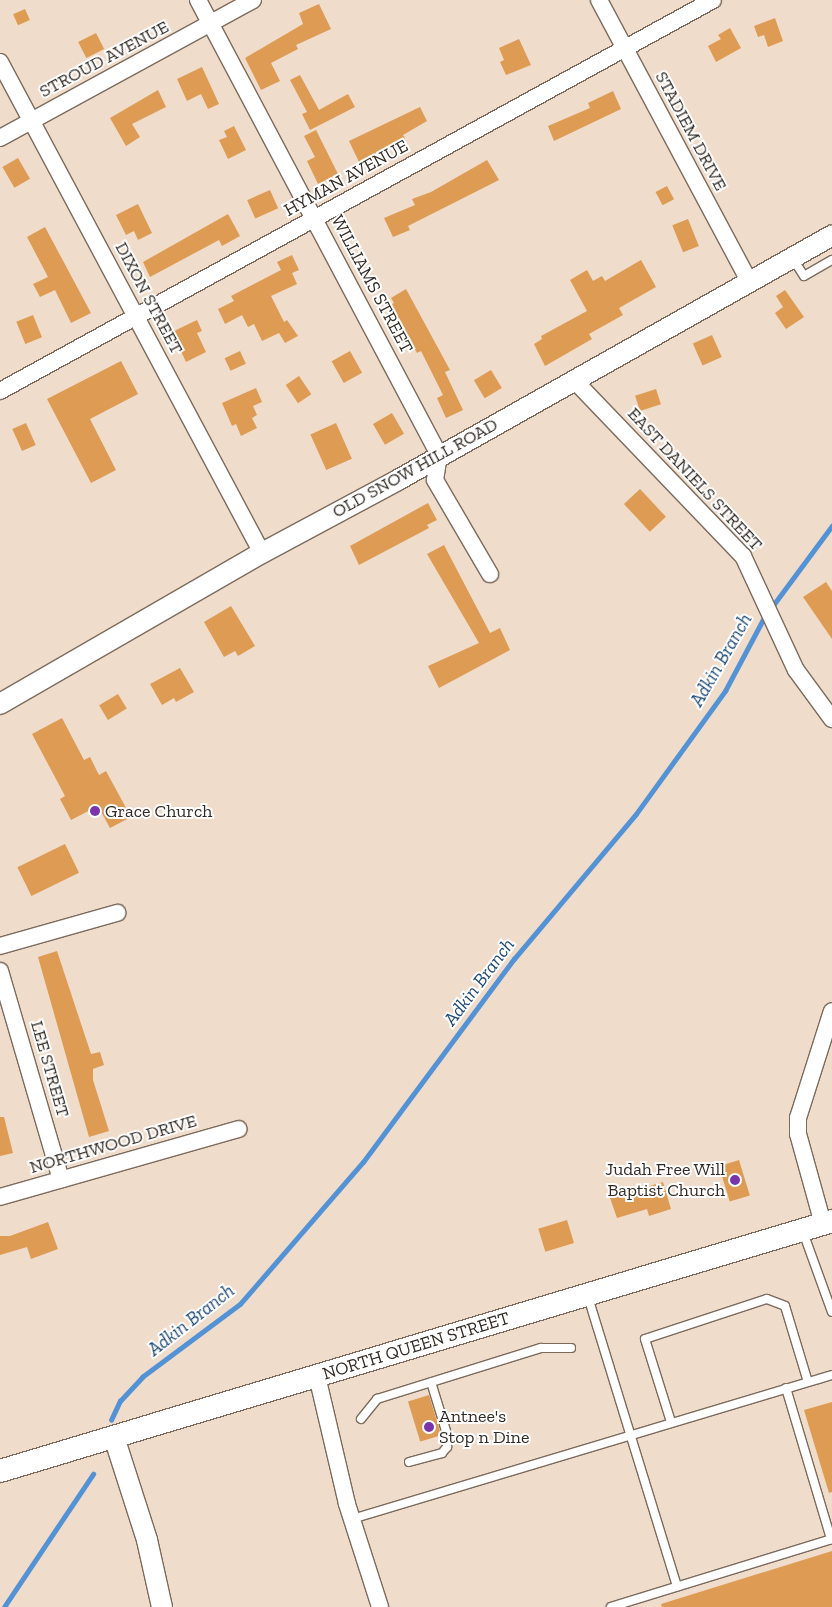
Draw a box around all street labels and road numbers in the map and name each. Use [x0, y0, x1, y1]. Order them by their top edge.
street label: STROUD AVENUE [35, 16, 173, 102]
street label: STADIEM DRIVE [651, 68, 731, 194]
street label: HYMAN AVENUE [280, 135, 412, 221]
street label: WILLIAMS STREET [326, 211, 418, 357]
street label: DIXON STREET [110, 238, 188, 358]
street label: EAST DANIELS STREET [623, 403, 767, 555]
street label: OLD SNOW HILL ROAD [328, 413, 502, 523]
street label: LEE STREET [26, 1018, 74, 1120]
street label: NORTHWOOD DRIVE [27, 1110, 199, 1178]
street label: NORTH QUEEN STREET [320, 1307, 512, 1385]

